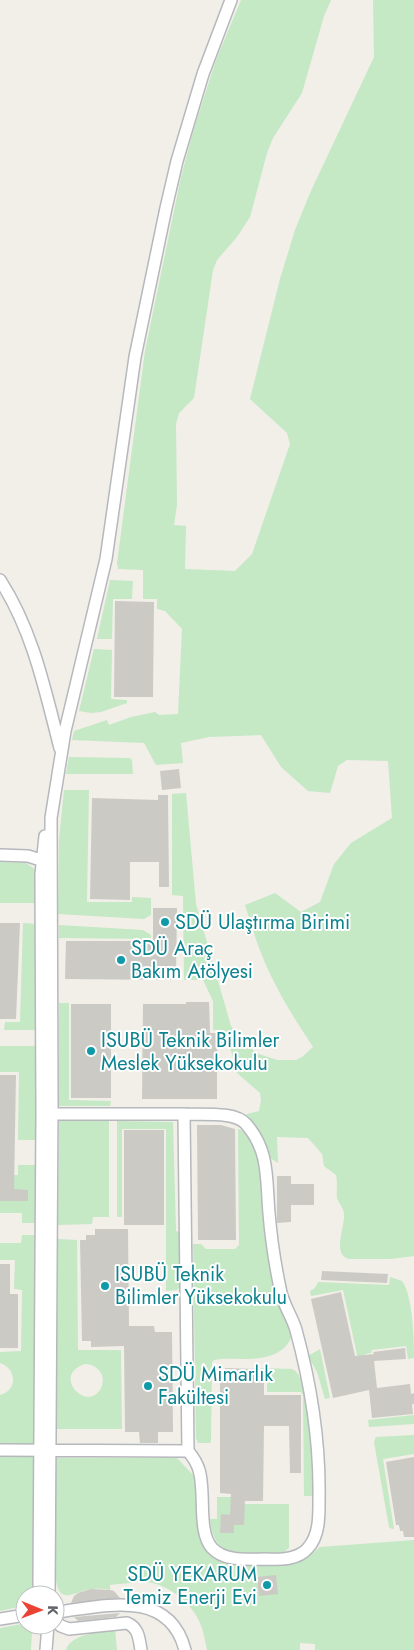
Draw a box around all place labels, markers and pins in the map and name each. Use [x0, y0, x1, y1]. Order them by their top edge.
place label: SDÜ Ulaştırma Birimi [175, 908, 350, 937]
marker: SDÜ Ulaştırma Birimi [159, 916, 171, 928]
place label: SDÜ Araç Bakım Atölyesi [131, 934, 253, 986]
marker: SDÜ Araç Bakım Atölyesi [115, 954, 127, 966]
place label: ISUBÜ Teknik Bilimler Meslek Yüksekokulu [101, 1026, 280, 1078]
marker: ISUBÜ Teknik Bilimler Meslek Yüksekokulu [85, 1045, 97, 1057]
place label: ISUBÜ Teknik Bilimler Yüksekokulu [115, 1260, 287, 1312]
marker: ISUBÜ Teknik Bilimler Yüksekokulu [99, 1280, 111, 1292]
place label: SDÜ Mimarlık Fakültesi [158, 1360, 273, 1412]
marker: SDÜ Mimarlık Fakültesi [142, 1380, 154, 1392]
place label: SDÜ YEKARUM Temiz Enerji Evi [124, 1560, 257, 1612]
marker: SDÜ YEKARUM Temiz Enerji Evi [261, 1579, 273, 1591]

